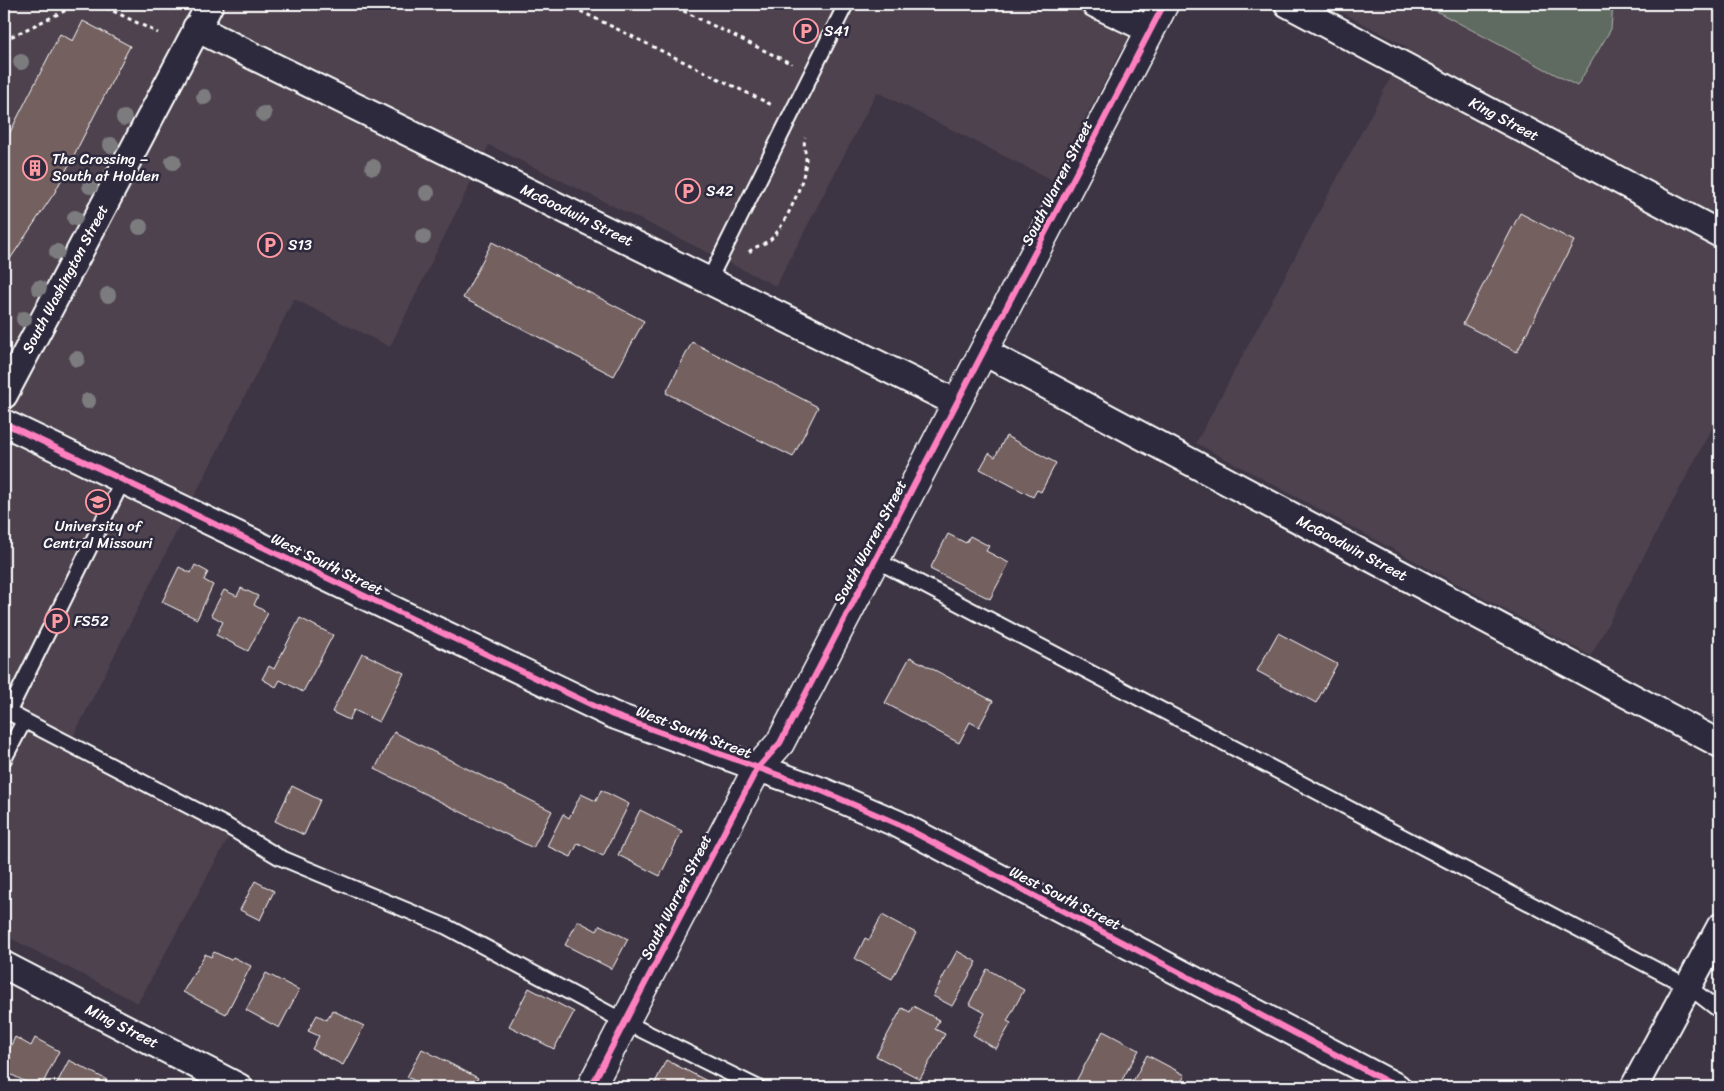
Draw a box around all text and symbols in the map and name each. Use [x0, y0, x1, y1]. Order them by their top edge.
parking icon: S41 [793, 18, 819, 44]
place label: S41 [824, 18, 849, 44]
street label: King Street [1464, 90, 1544, 149]
street label: South Warren Street [1014, 115, 1100, 250]
place label: The Crossing – South at Holden [52, 146, 159, 189]
building icon: The Crossing – South at Holden [22, 155, 48, 181]
street label: McGoodwin Street [516, 176, 638, 254]
parking icon: S42 [675, 178, 701, 204]
place label: S42 [706, 178, 734, 204]
street label: South Washington Street [15, 199, 116, 358]
parking icon: S13 [257, 232, 283, 258]
place label: S13 [288, 232, 312, 258]
street label: South Warren Street [826, 475, 914, 609]
school or university icon: University of Central Missouri [85, 489, 111, 515]
street label: McGoodwin Street [1292, 508, 1413, 589]
place label: University of Central Missouri [44, 513, 153, 556]
street label: West South Street [266, 526, 388, 603]
parking icon: FS52 [44, 608, 70, 634]
place label: FS52 [74, 608, 109, 634]
street label: West South Street [632, 698, 756, 766]
street label: South Warren Street [633, 829, 719, 964]
street label: West South Street [1005, 859, 1126, 938]
street label: Ming Street [81, 996, 164, 1056]

